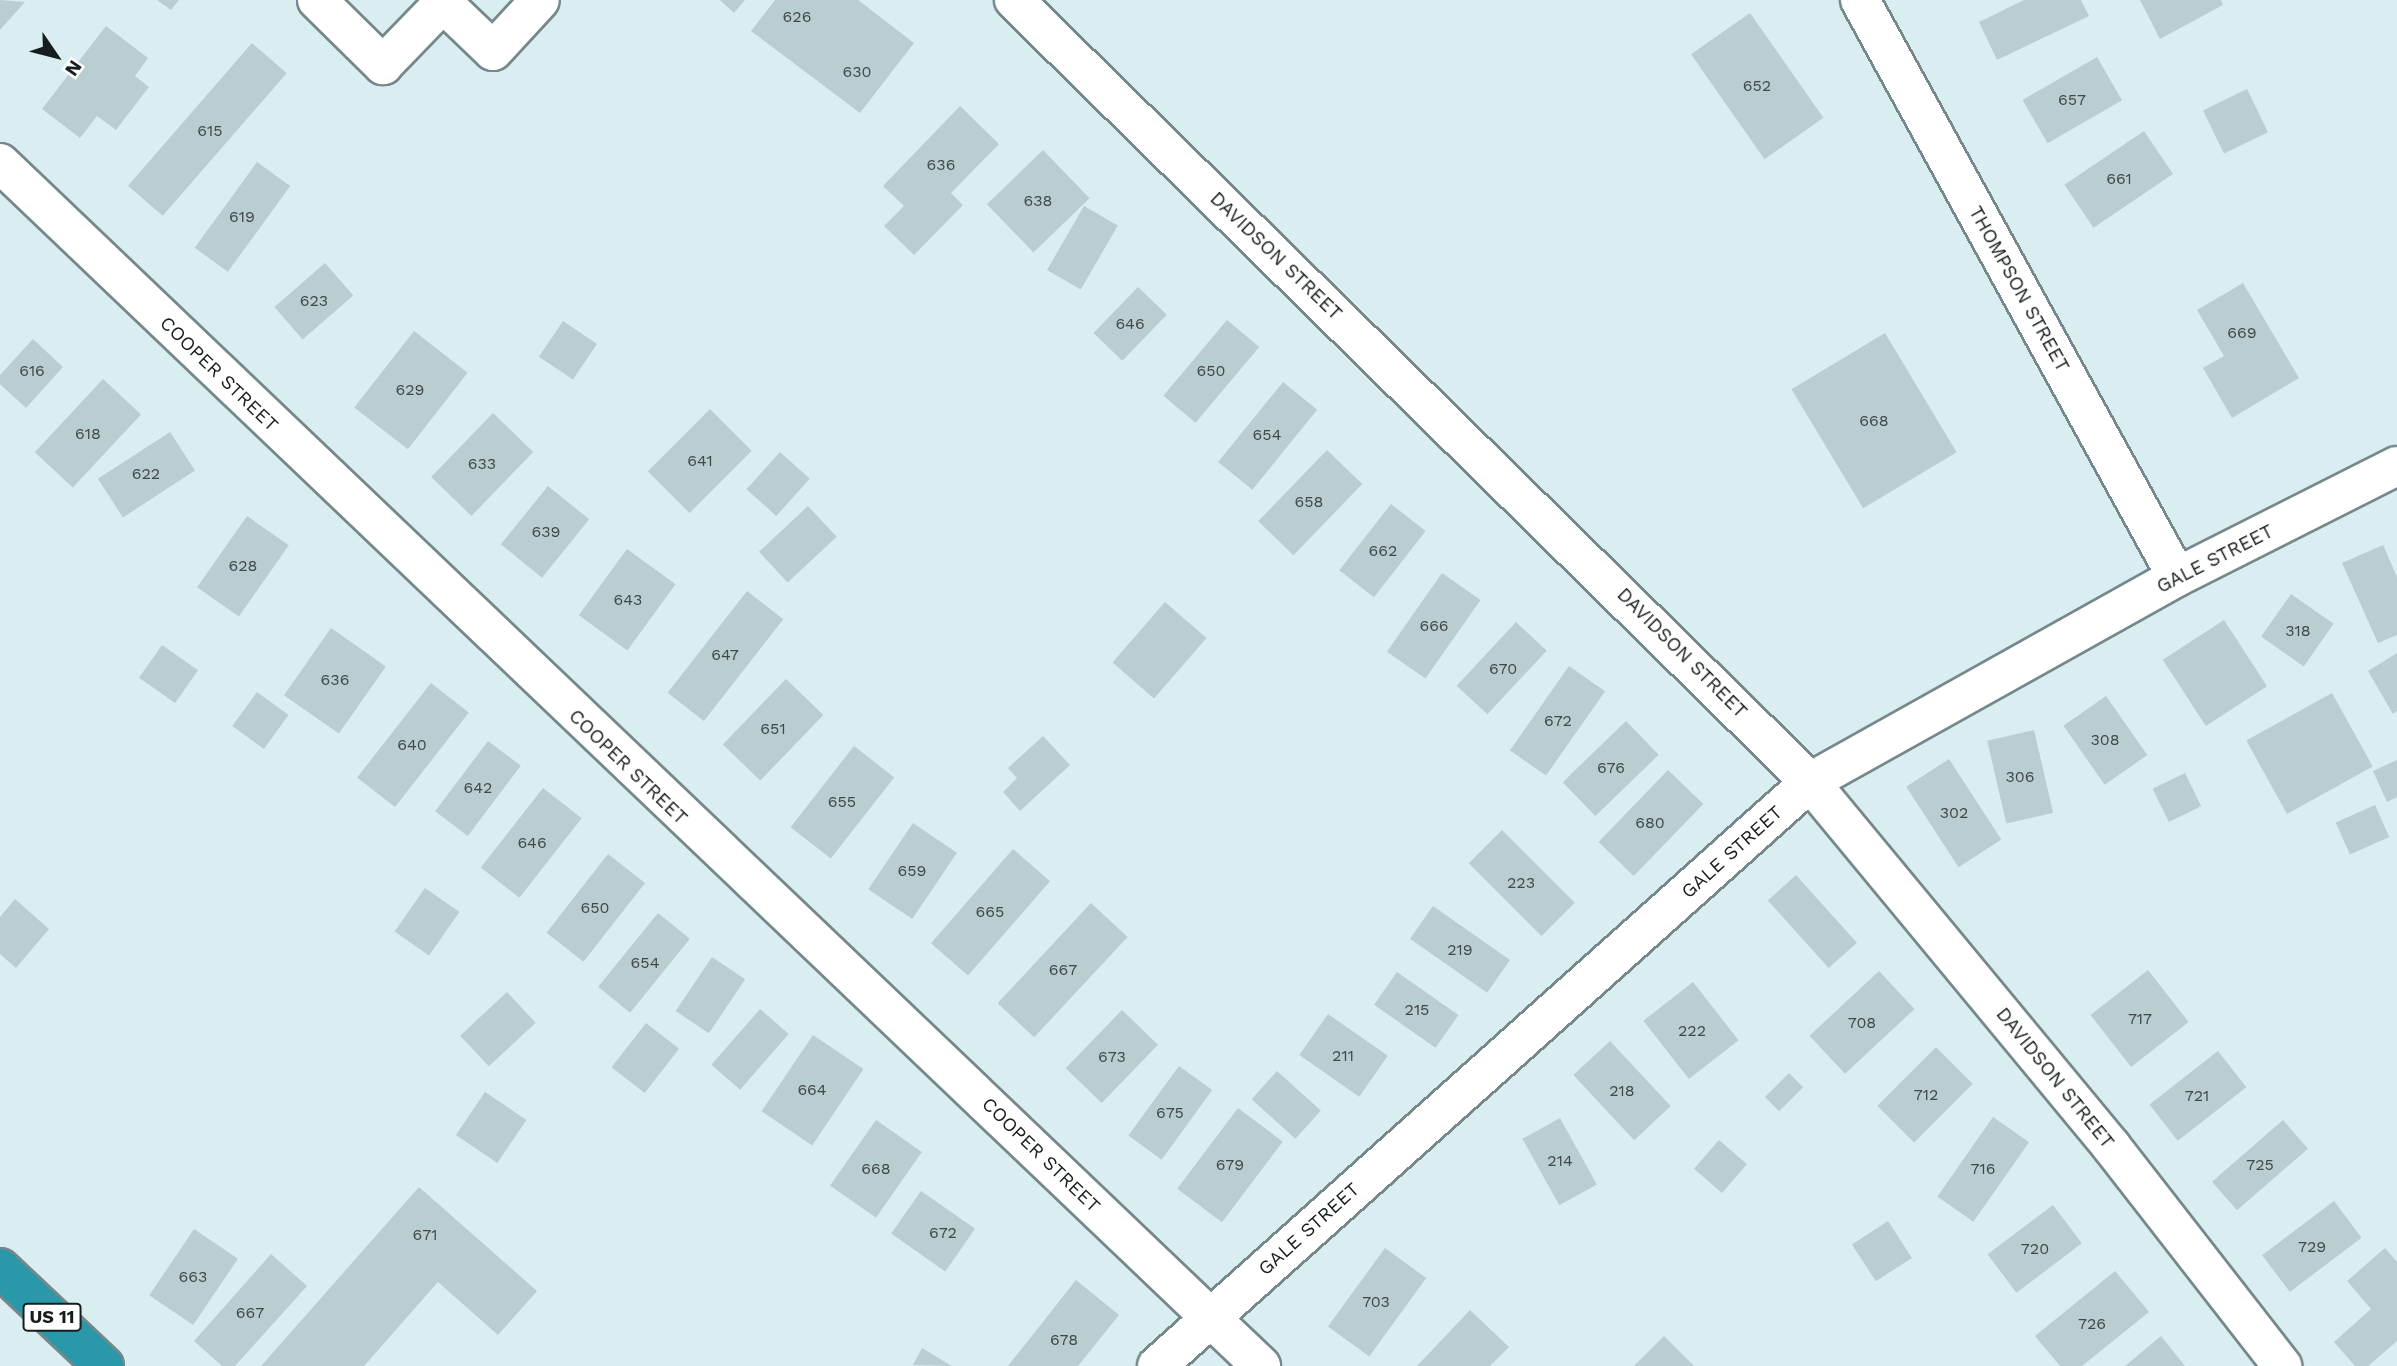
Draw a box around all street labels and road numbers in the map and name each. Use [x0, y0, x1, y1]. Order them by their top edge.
street label: DAVIDSON STREET [1205, 187, 1347, 325]
street label: THOMPSON STREET [1964, 202, 2074, 376]
street label: COOPER STREET [155, 312, 283, 436]
street label: GALE STREET [2153, 520, 2277, 598]
street label: DAVIDSON STREET [1612, 583, 1752, 723]
street label: COOPER STREET [564, 705, 692, 829]
street label: GALE STREET [1677, 801, 1787, 903]
street label: DAVIDSON STREET [1991, 1003, 2119, 1153]
street label: COOPER STREET [977, 1093, 1105, 1217]
street label: GALE STREET [1254, 1178, 1364, 1280]
road number: US 11 [22, 1302, 82, 1332]

